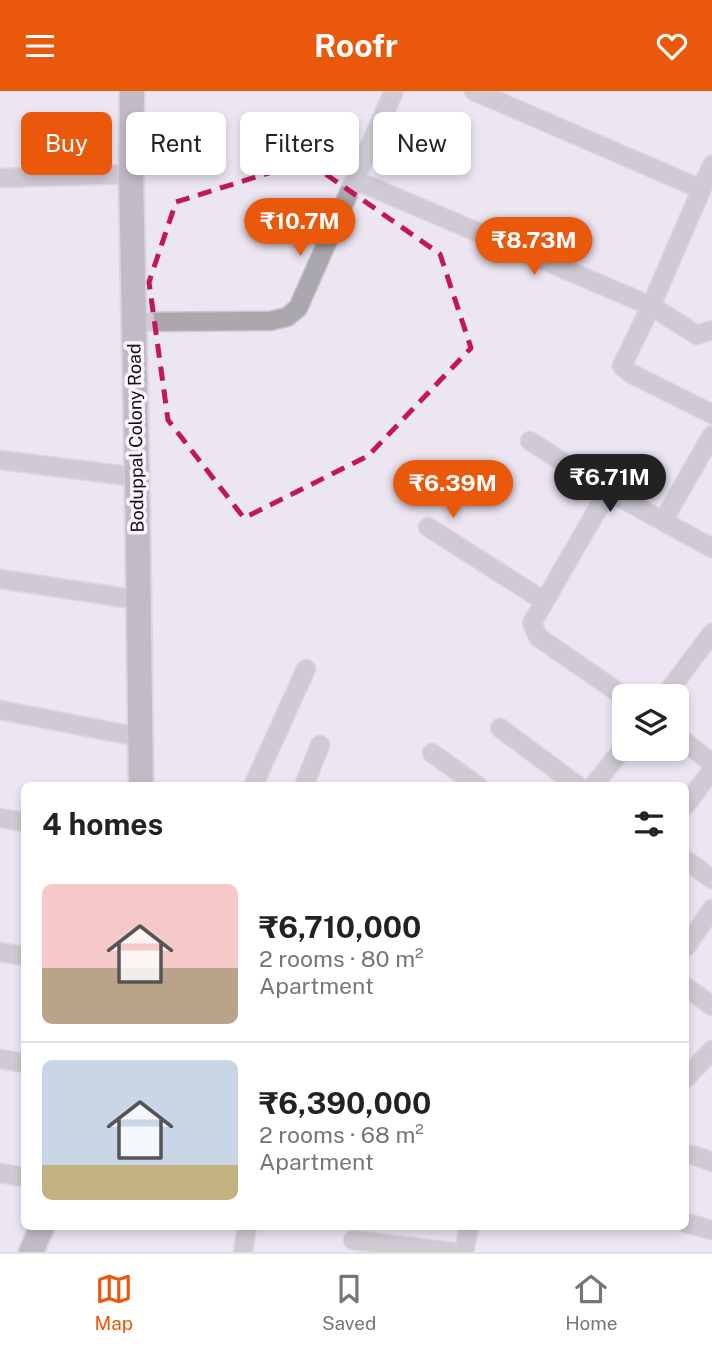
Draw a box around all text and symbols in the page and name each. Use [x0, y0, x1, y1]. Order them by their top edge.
icon: menu [21, 27, 59, 65]
text: Roofr [314, 27, 398, 64]
icon: heart [653, 27, 691, 65]
chip: Buy [21, 112, 112, 175]
chip: Rent [126, 112, 226, 175]
chip: Filters [240, 112, 359, 175]
chip: New [373, 112, 471, 175]
pin: ₹10.7M [243, 199, 357, 258]
text: ₹10.7M [260, 207, 340, 234]
pin: ₹8.73M [477, 218, 591, 277]
text: ₹8.73M [491, 226, 577, 253]
street label: Boduppal Colony Road [123, 343, 148, 533]
pin: ₹6.71M [553, 455, 667, 514]
pin: ₹6.39M [396, 461, 510, 520]
text: ₹6.71M [570, 463, 650, 490]
text: ₹6.39M [409, 469, 497, 496]
map controls [612, 684, 689, 761]
button: layers [612, 684, 689, 761]
icon: filters [630, 805, 668, 843]
text: 4 homes [42, 806, 163, 842]
text: ₹6,710,000 [259, 909, 421, 945]
icon: home [98, 912, 182, 996]
text: 2 rooms · 80 m² [259, 945, 424, 972]
text: Apartment [259, 972, 374, 999]
text: ₹6,390,000 [259, 1085, 431, 1121]
icon: home [98, 1088, 182, 1172]
text: 2 rooms · 68 m² [259, 1121, 424, 1148]
text: Apartment [259, 1148, 374, 1175]
tab: Map [94, 1270, 133, 1334]
tab: Saved [322, 1270, 376, 1334]
tab: Home [565, 1270, 618, 1334]

